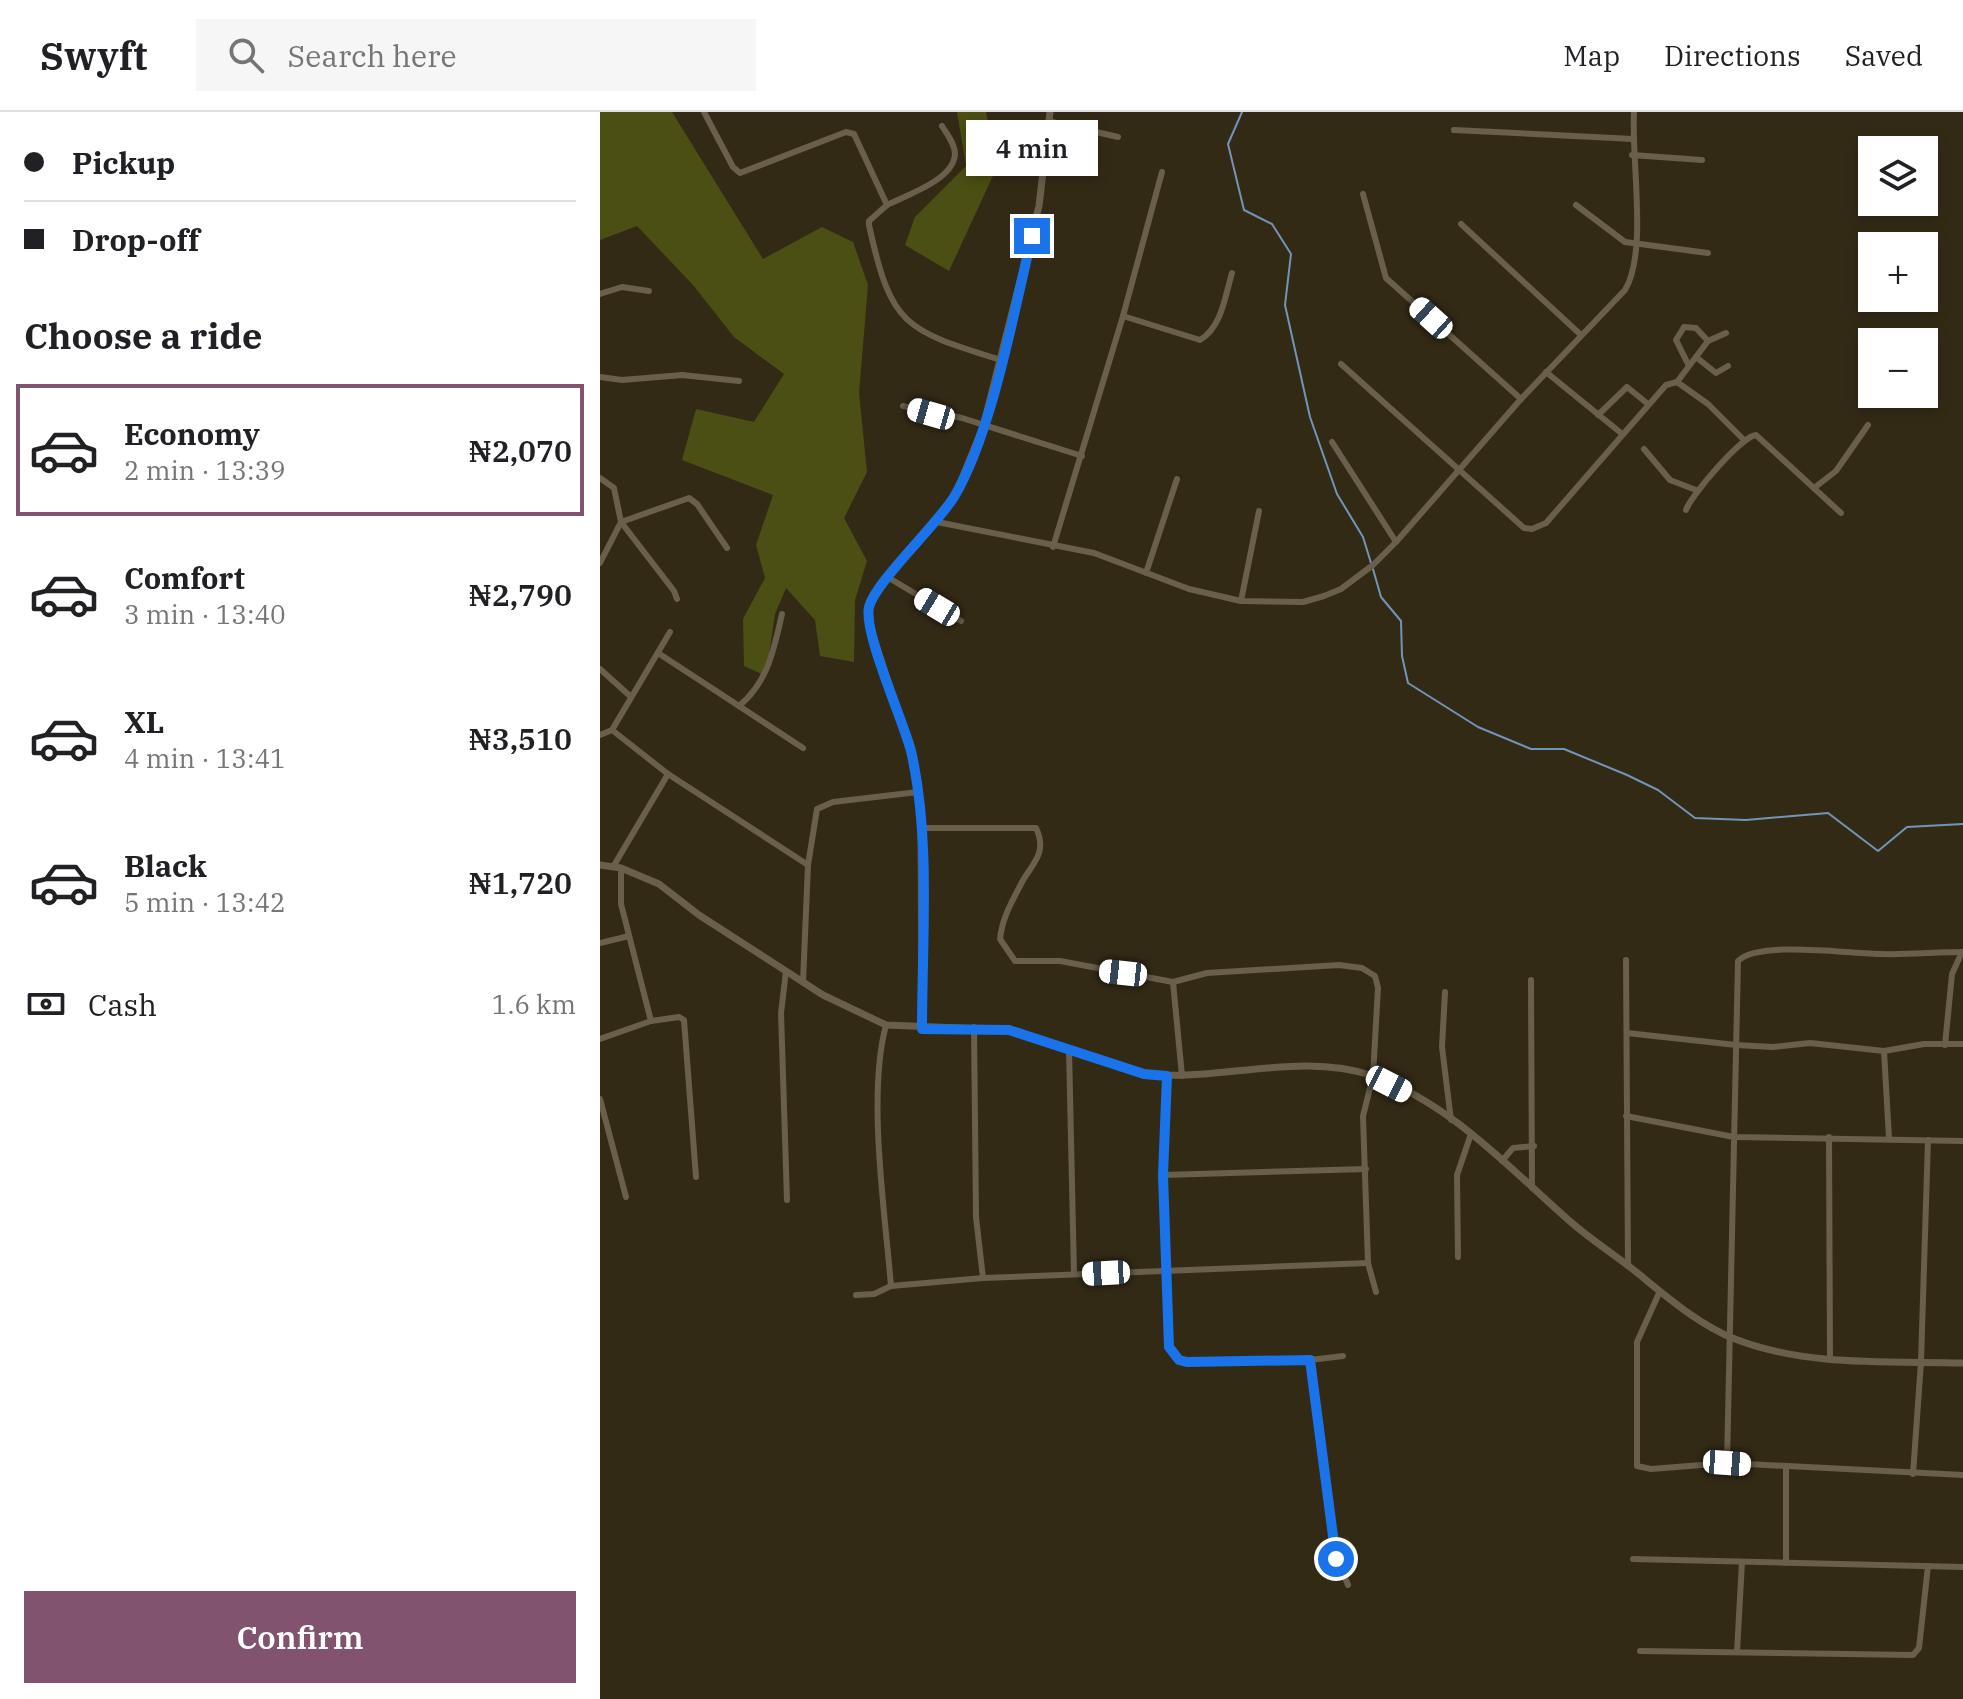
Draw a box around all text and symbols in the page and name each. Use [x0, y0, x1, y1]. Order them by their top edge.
search box [196, 19, 756, 91]
text: Swyft [40, 31, 148, 80]
icon: search [224, 33, 268, 77]
text: Search here [288, 36, 457, 75]
text: Map [1563, 37, 1620, 74]
text: Directions [1664, 37, 1801, 74]
text: Saved [1845, 37, 1923, 74]
callout: 4 min [966, 120, 1098, 176]
text: 4 min [996, 131, 1068, 165]
map controls [1858, 136, 1938, 408]
button: layers [1858, 136, 1938, 216]
text: Pickup [72, 143, 175, 182]
route end [1014, 218, 1050, 254]
text: Drop-off [72, 220, 200, 259]
button: + [1858, 232, 1938, 312]
car [1405, 293, 1457, 343]
text: Choose a ride [24, 312, 263, 359]
button: − [1858, 328, 1938, 408]
car [905, 396, 957, 432]
icon: car [28, 414, 100, 486]
text: Economy [124, 414, 260, 453]
text: ₦2,070 [468, 431, 572, 470]
text: 2 min · 13:39 [124, 453, 286, 487]
icon: car [28, 558, 100, 630]
text: Comfort [124, 558, 245, 597]
text: ₦2,790 [468, 575, 572, 614]
car [910, 584, 964, 630]
text: 3 min · 13:40 [124, 597, 286, 631]
icon: car [28, 702, 100, 774]
text: XL [124, 702, 164, 741]
text: ₦3,510 [468, 719, 572, 758]
text: 4 min · 13:41 [124, 741, 286, 775]
icon: car [28, 846, 100, 918]
text: Black [124, 846, 207, 885]
text: ₦1,720 [468, 863, 572, 902]
text: 5 min · 13:42 [124, 885, 286, 919]
car [1098, 959, 1148, 987]
icon: cash [24, 982, 68, 1026]
text: Cash [88, 985, 157, 1024]
text: 1.6 km [492, 987, 576, 1021]
car [1362, 1062, 1416, 1106]
car [1081, 1260, 1131, 1286]
car [1702, 1449, 1752, 1477]
route start [1318, 1541, 1354, 1577]
button: Confirm [24, 1591, 576, 1683]

